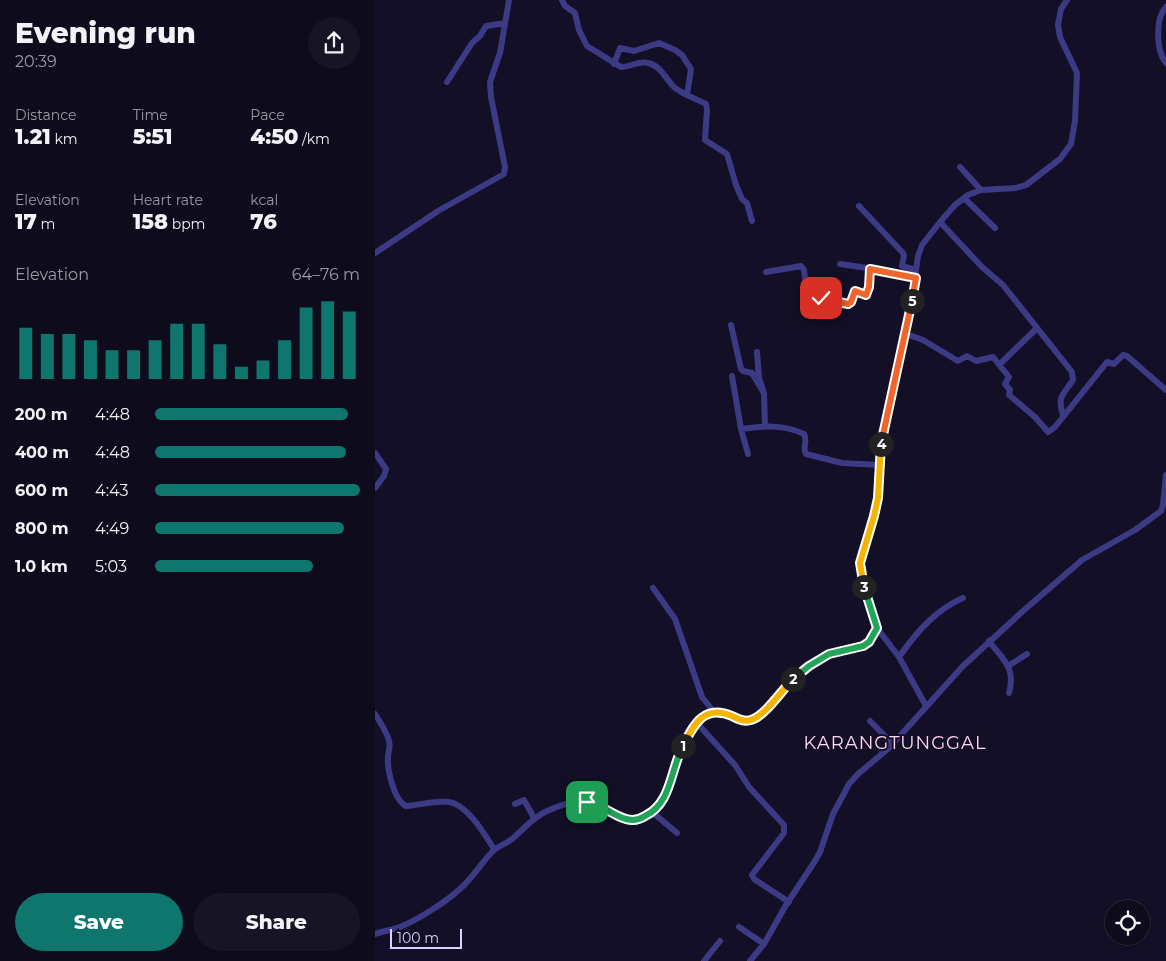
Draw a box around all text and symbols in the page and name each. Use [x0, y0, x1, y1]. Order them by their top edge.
text: Evening run [15, 16, 196, 50]
button: share [308, 17, 360, 69]
text: 20:39 [15, 52, 57, 71]
text: Distance [15, 106, 77, 124]
text: Time [133, 106, 168, 124]
text: Pace [250, 106, 285, 124]
text: 1.21 [15, 124, 51, 149]
text: 5:51 [133, 124, 173, 149]
text: 4:50 [250, 124, 298, 149]
text: km [51, 130, 78, 148]
text: /km [298, 130, 330, 148]
text: Elevation [15, 191, 80, 209]
text: Heart rate [133, 191, 203, 209]
text: kcal [250, 191, 278, 209]
text: 17 [15, 209, 37, 234]
text: 158 [133, 209, 168, 234]
text: 76 [250, 209, 277, 234]
text: m [37, 215, 55, 233]
text: bpm [168, 215, 205, 233]
text: Elevation [15, 265, 89, 284]
text: 64–76 m [292, 265, 360, 284]
pin [800, 277, 842, 319]
icon: check [807, 284, 835, 312]
pin: 5 [899, 288, 925, 314]
text: 5 [908, 292, 917, 310]
text: 200 m [15, 405, 67, 424]
text: 4:48 [95, 405, 130, 424]
pin: 4 [869, 432, 893, 456]
text: 4 [877, 435, 886, 453]
text: 400 m [15, 443, 69, 462]
text: 4:48 [95, 443, 130, 462]
text: 600 m [15, 481, 68, 500]
text: 4:43 [95, 481, 128, 500]
text: 800 m [15, 519, 69, 538]
text: 4:49 [95, 519, 129, 538]
text: 1.0 km [15, 557, 68, 576]
text: 5:03 [95, 557, 127, 576]
pin: 3 [851, 574, 877, 600]
text: 3 [860, 578, 869, 596]
pin: 2 [781, 666, 805, 692]
text: 2 [789, 670, 798, 688]
district label: KARANGTUNGGAL [804, 732, 987, 754]
pin: 1 [671, 734, 695, 758]
text: 1 [681, 737, 686, 755]
pin [566, 781, 608, 823]
icon: arrive [573, 788, 601, 816]
button: Save [15, 893, 183, 951]
button: Share [193, 893, 360, 951]
map controls [1105, 900, 1150, 945]
button: locate [1105, 900, 1150, 945]
scale bar [390, 926, 463, 949]
text: 100 m [397, 929, 439, 947]

